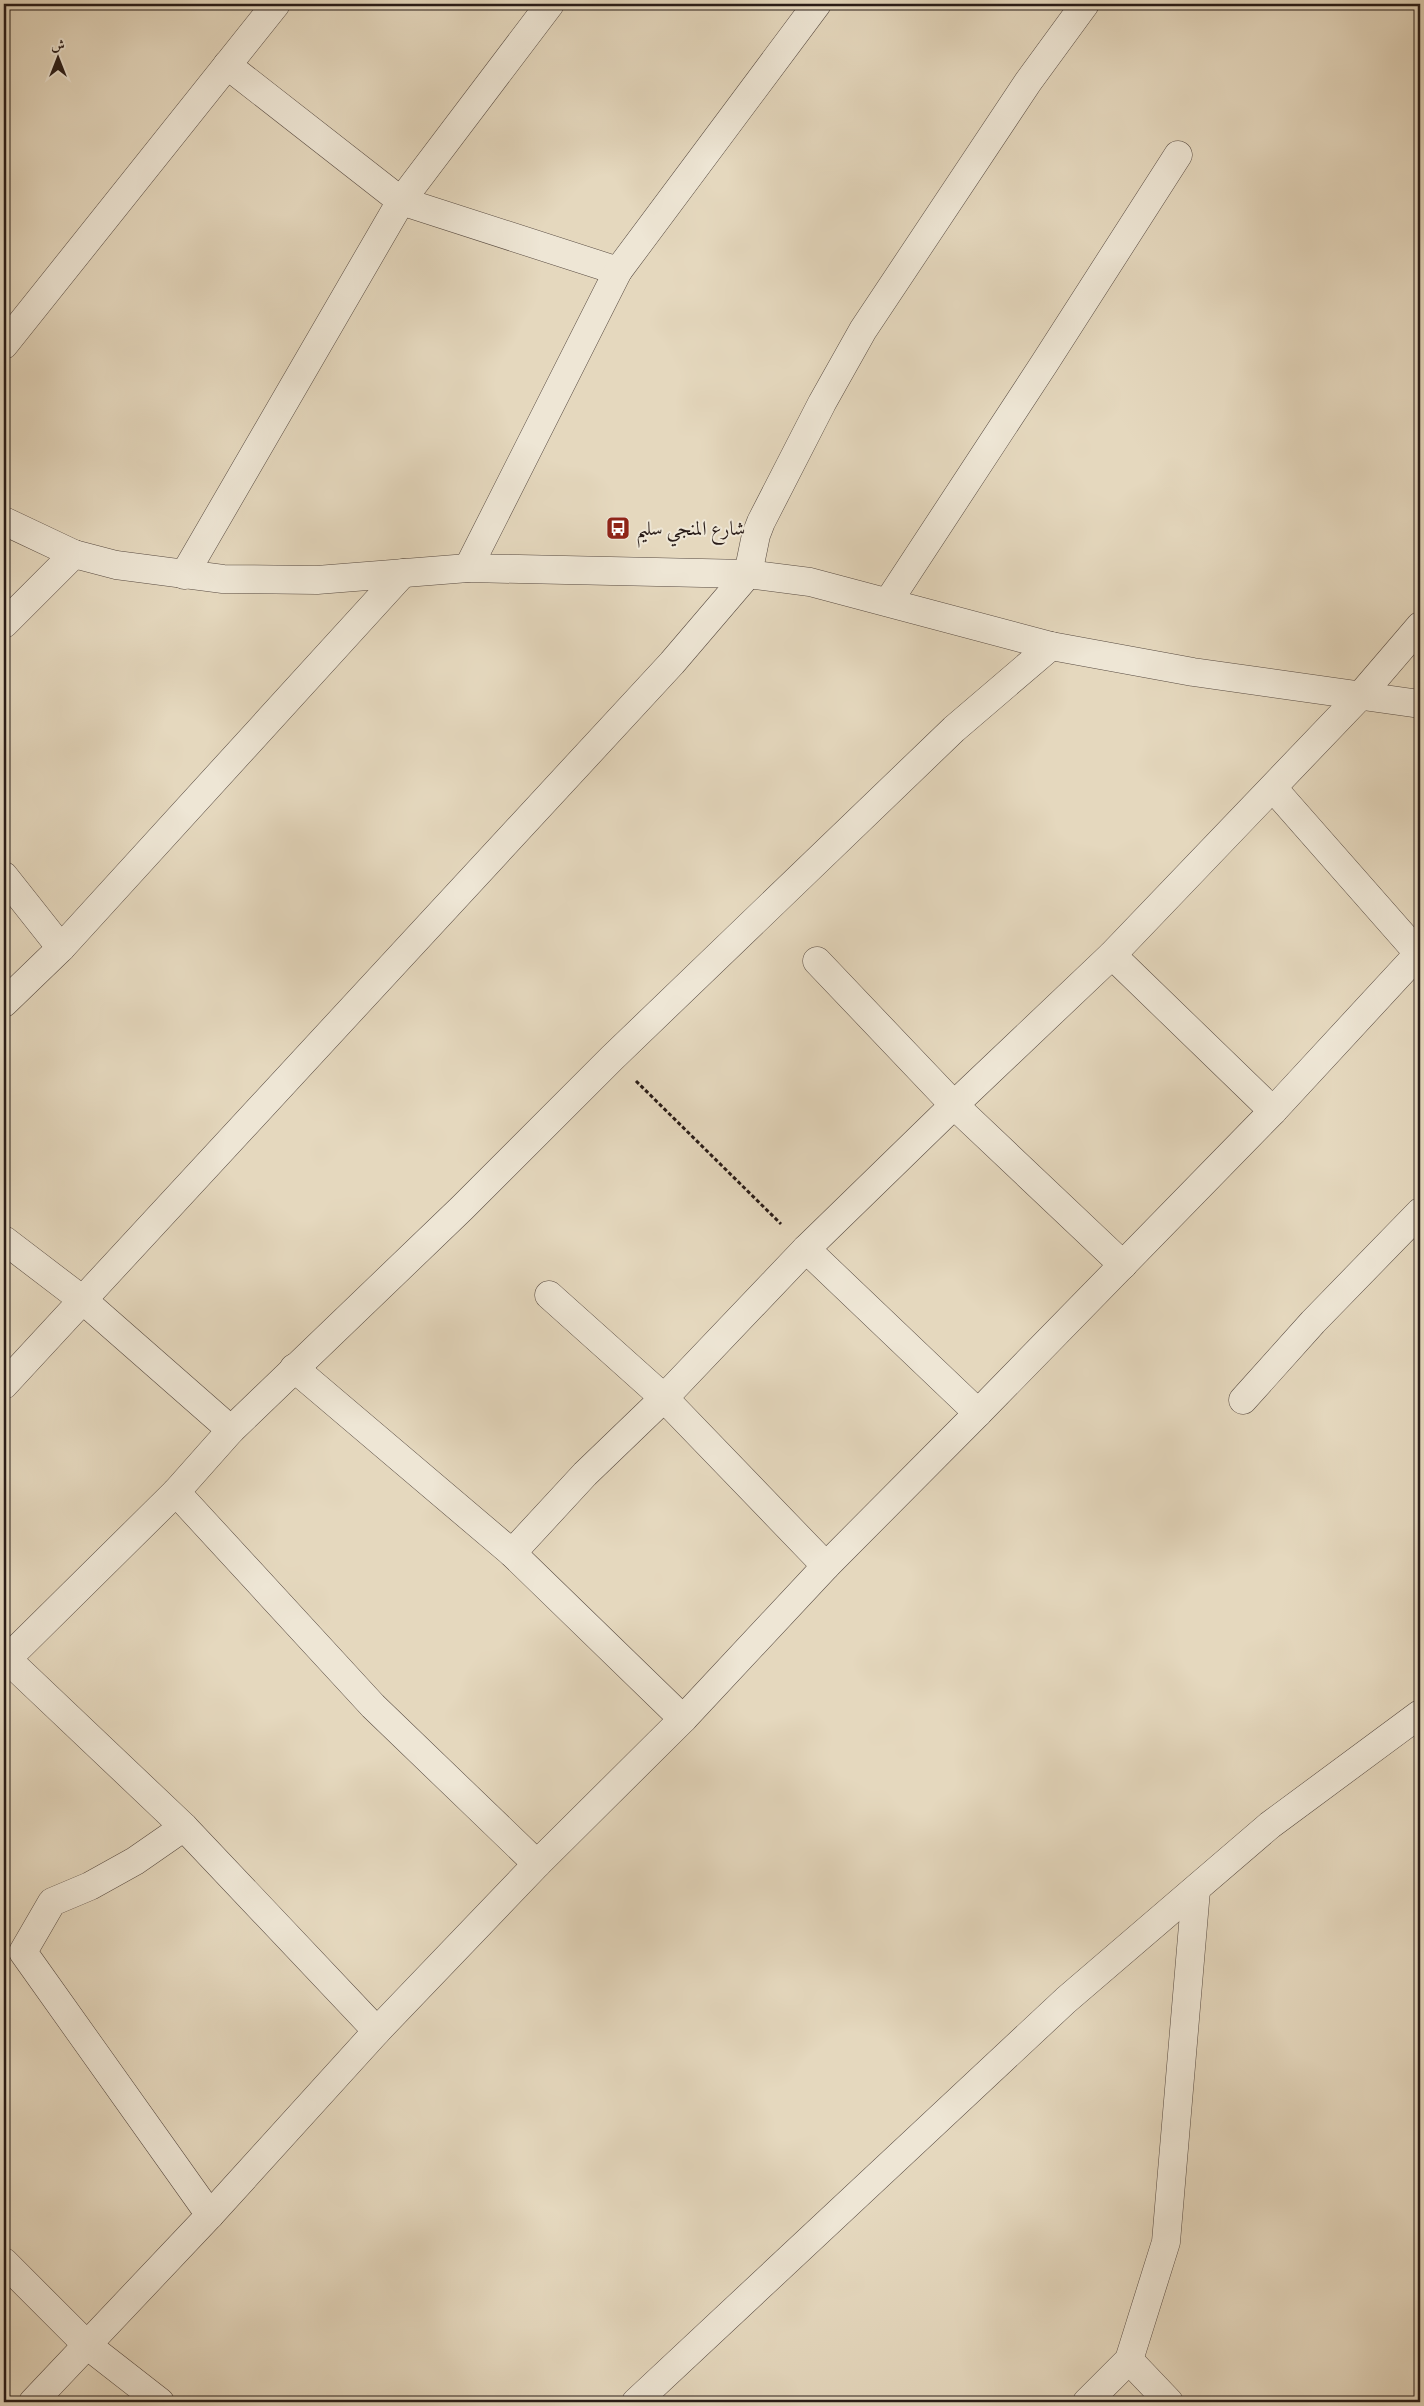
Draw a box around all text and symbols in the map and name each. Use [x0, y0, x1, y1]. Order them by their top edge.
north arrow [32, 32, 82, 82]
text: ش [51, 36, 65, 55]
bus stop icon: شارع المنجي سليم [605, 515, 631, 541]
place label: شارع المنجي سليم [636, 515, 745, 548]

